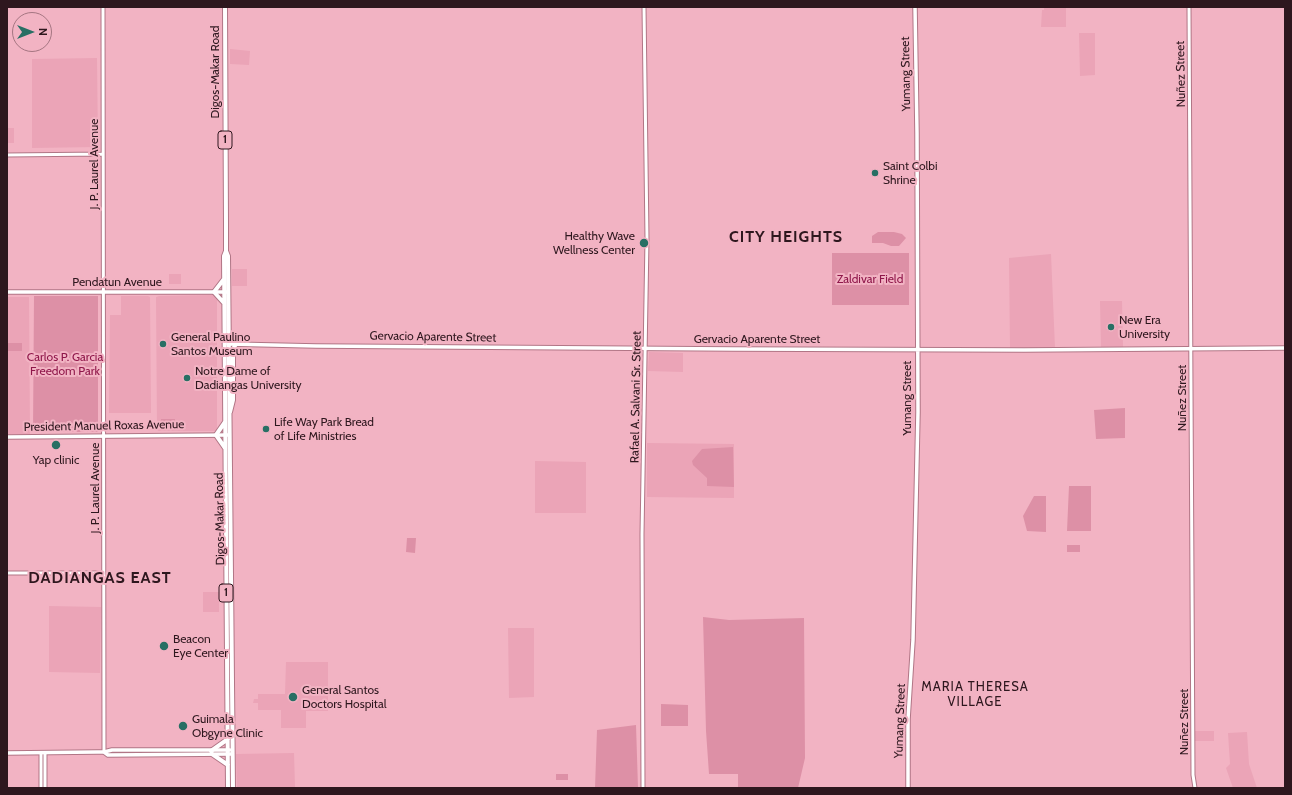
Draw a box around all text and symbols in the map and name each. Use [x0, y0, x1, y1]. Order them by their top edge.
north arrow [12, 12, 52, 52]
street label: Digos-Makar Road [208, 26, 222, 118]
text: N [36, 28, 50, 36]
street label: Yumang Street [898, 36, 914, 112]
street label: Nuñez Street [1173, 41, 1189, 107]
street label: J. P. Laurel Avenue [87, 119, 101, 209]
road number: 1 [218, 131, 232, 149]
place label: Saint Colbi Shrine [883, 159, 938, 187]
marker: Saint Colbi Shrine [870, 168, 880, 178]
district label: CITY HEIGHTS [729, 227, 843, 247]
place label: Healthy Wave Wellness Center [553, 229, 635, 257]
marker: Healthy Wave Wellness Center [638, 237, 650, 249]
park label: Zaldivar Field [837, 272, 903, 286]
street label: Pendatun Avenue [72, 275, 162, 289]
place label: New Era University [1119, 313, 1170, 341]
marker: New Era University [1106, 322, 1116, 332]
street label: Gervacio Aparente Street [370, 329, 496, 345]
place label: General Paulino Santos Museum [171, 330, 252, 358]
street label: Rafael A. Salvani Sr. Street [628, 331, 644, 463]
street label: Gervacio Aparente Street [694, 332, 820, 346]
marker: General Paulino Santos Museum [158, 339, 168, 349]
park label: Carlos P. Garcia Freedom Park [27, 350, 103, 378]
street label: Yumang Street [900, 361, 914, 435]
place label: Notre Dame of Dadiangas University [195, 364, 302, 392]
street label: Nuñez Street [1175, 365, 1189, 431]
marker: Notre Dame of Dadiangas University [182, 373, 192, 383]
place label: Life Way Park Bread of Life Ministries [274, 415, 374, 443]
street label: President Manuel Roxas Avenue [23, 417, 185, 435]
marker: Life Way Park Bread of Life Ministries [261, 424, 271, 434]
marker: Yap clinic [50, 439, 62, 451]
street label: J. P. Laurel Avenue [88, 443, 102, 533]
place label: Yap clinic [33, 453, 79, 467]
street label: Digos-Makar Road [212, 472, 228, 566]
district label: DADIANGAS EAST [28, 568, 172, 588]
road number: 1 [219, 584, 233, 602]
place label: Beacon Eye Center [173, 632, 228, 660]
marker: Beacon Eye Center [158, 640, 170, 652]
district label: MARIA THERESA VILLAGE [921, 679, 1029, 710]
place label: General Santos Doctors Hospital [302, 683, 386, 711]
street label: Yumang Street [891, 683, 909, 759]
street label: Nuñez Street [1177, 689, 1191, 755]
marker: General Santos Doctors Hospital [287, 691, 299, 703]
place label: Guimala Obgyne Clinic [192, 712, 263, 740]
marker: Guimala Obgyne Clinic [177, 720, 189, 732]

